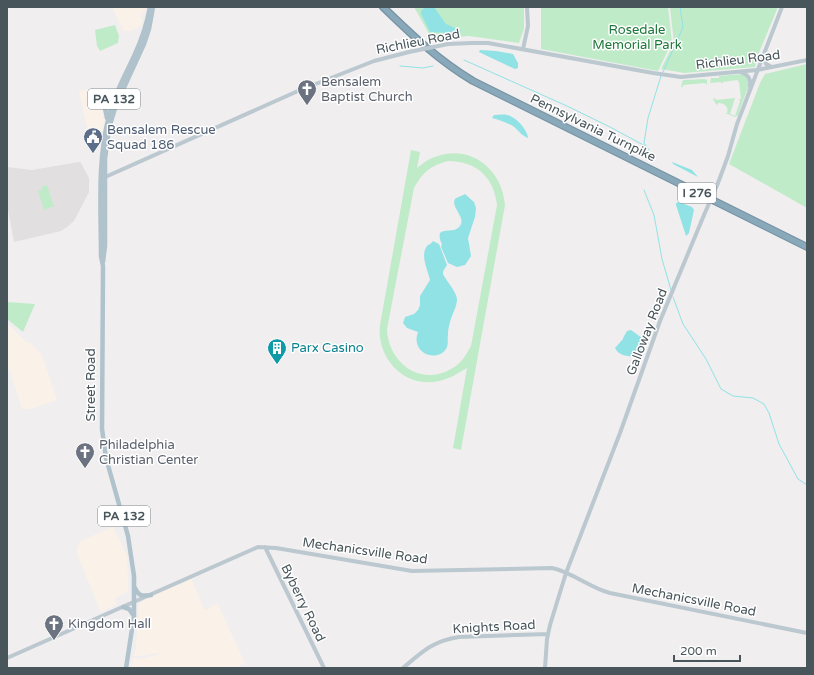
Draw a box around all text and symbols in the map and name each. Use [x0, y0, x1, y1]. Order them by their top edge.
park label: Rosedale Memorial Park [592, 22, 682, 53]
street label: Richlieu Road [375, 26, 461, 58]
street label: Richlieu Road [695, 47, 781, 73]
place label: Bensalem Baptist Church [321, 74, 413, 105]
church icon: Bensalem Baptist Church [296, 78, 318, 106]
road number: PA 132 [88, 89, 140, 109]
street label: Pennsylvania Turnpike [528, 91, 658, 165]
place label: Bensalem Rescue Squad 186 [107, 122, 216, 153]
public building icon: Bensalem Rescue Squad 186 [82, 126, 104, 154]
road number: I 276 [678, 183, 716, 203]
street label: Galloway Road [623, 286, 671, 378]
building icon: Parx Casino [266, 337, 288, 365]
place label: Parx Casino [291, 340, 364, 356]
street label: Street Road [83, 348, 99, 422]
place label: Philadelphia Christian Center [99, 437, 198, 468]
church icon: Philadelphia Christian Center [74, 441, 96, 469]
road number: PA 132 [98, 506, 150, 526]
street label: Mechanicsville Road [301, 534, 429, 568]
street label: Byberry Road [277, 562, 329, 644]
street label: Mechanicsville Road [631, 580, 757, 620]
church icon: Kingdom Hall [43, 613, 65, 641]
place label: Kingdom Hall [68, 616, 151, 632]
street label: Knights Road [452, 617, 536, 637]
scale bar [674, 637, 740, 663]
text: 200 m [680, 644, 717, 658]

